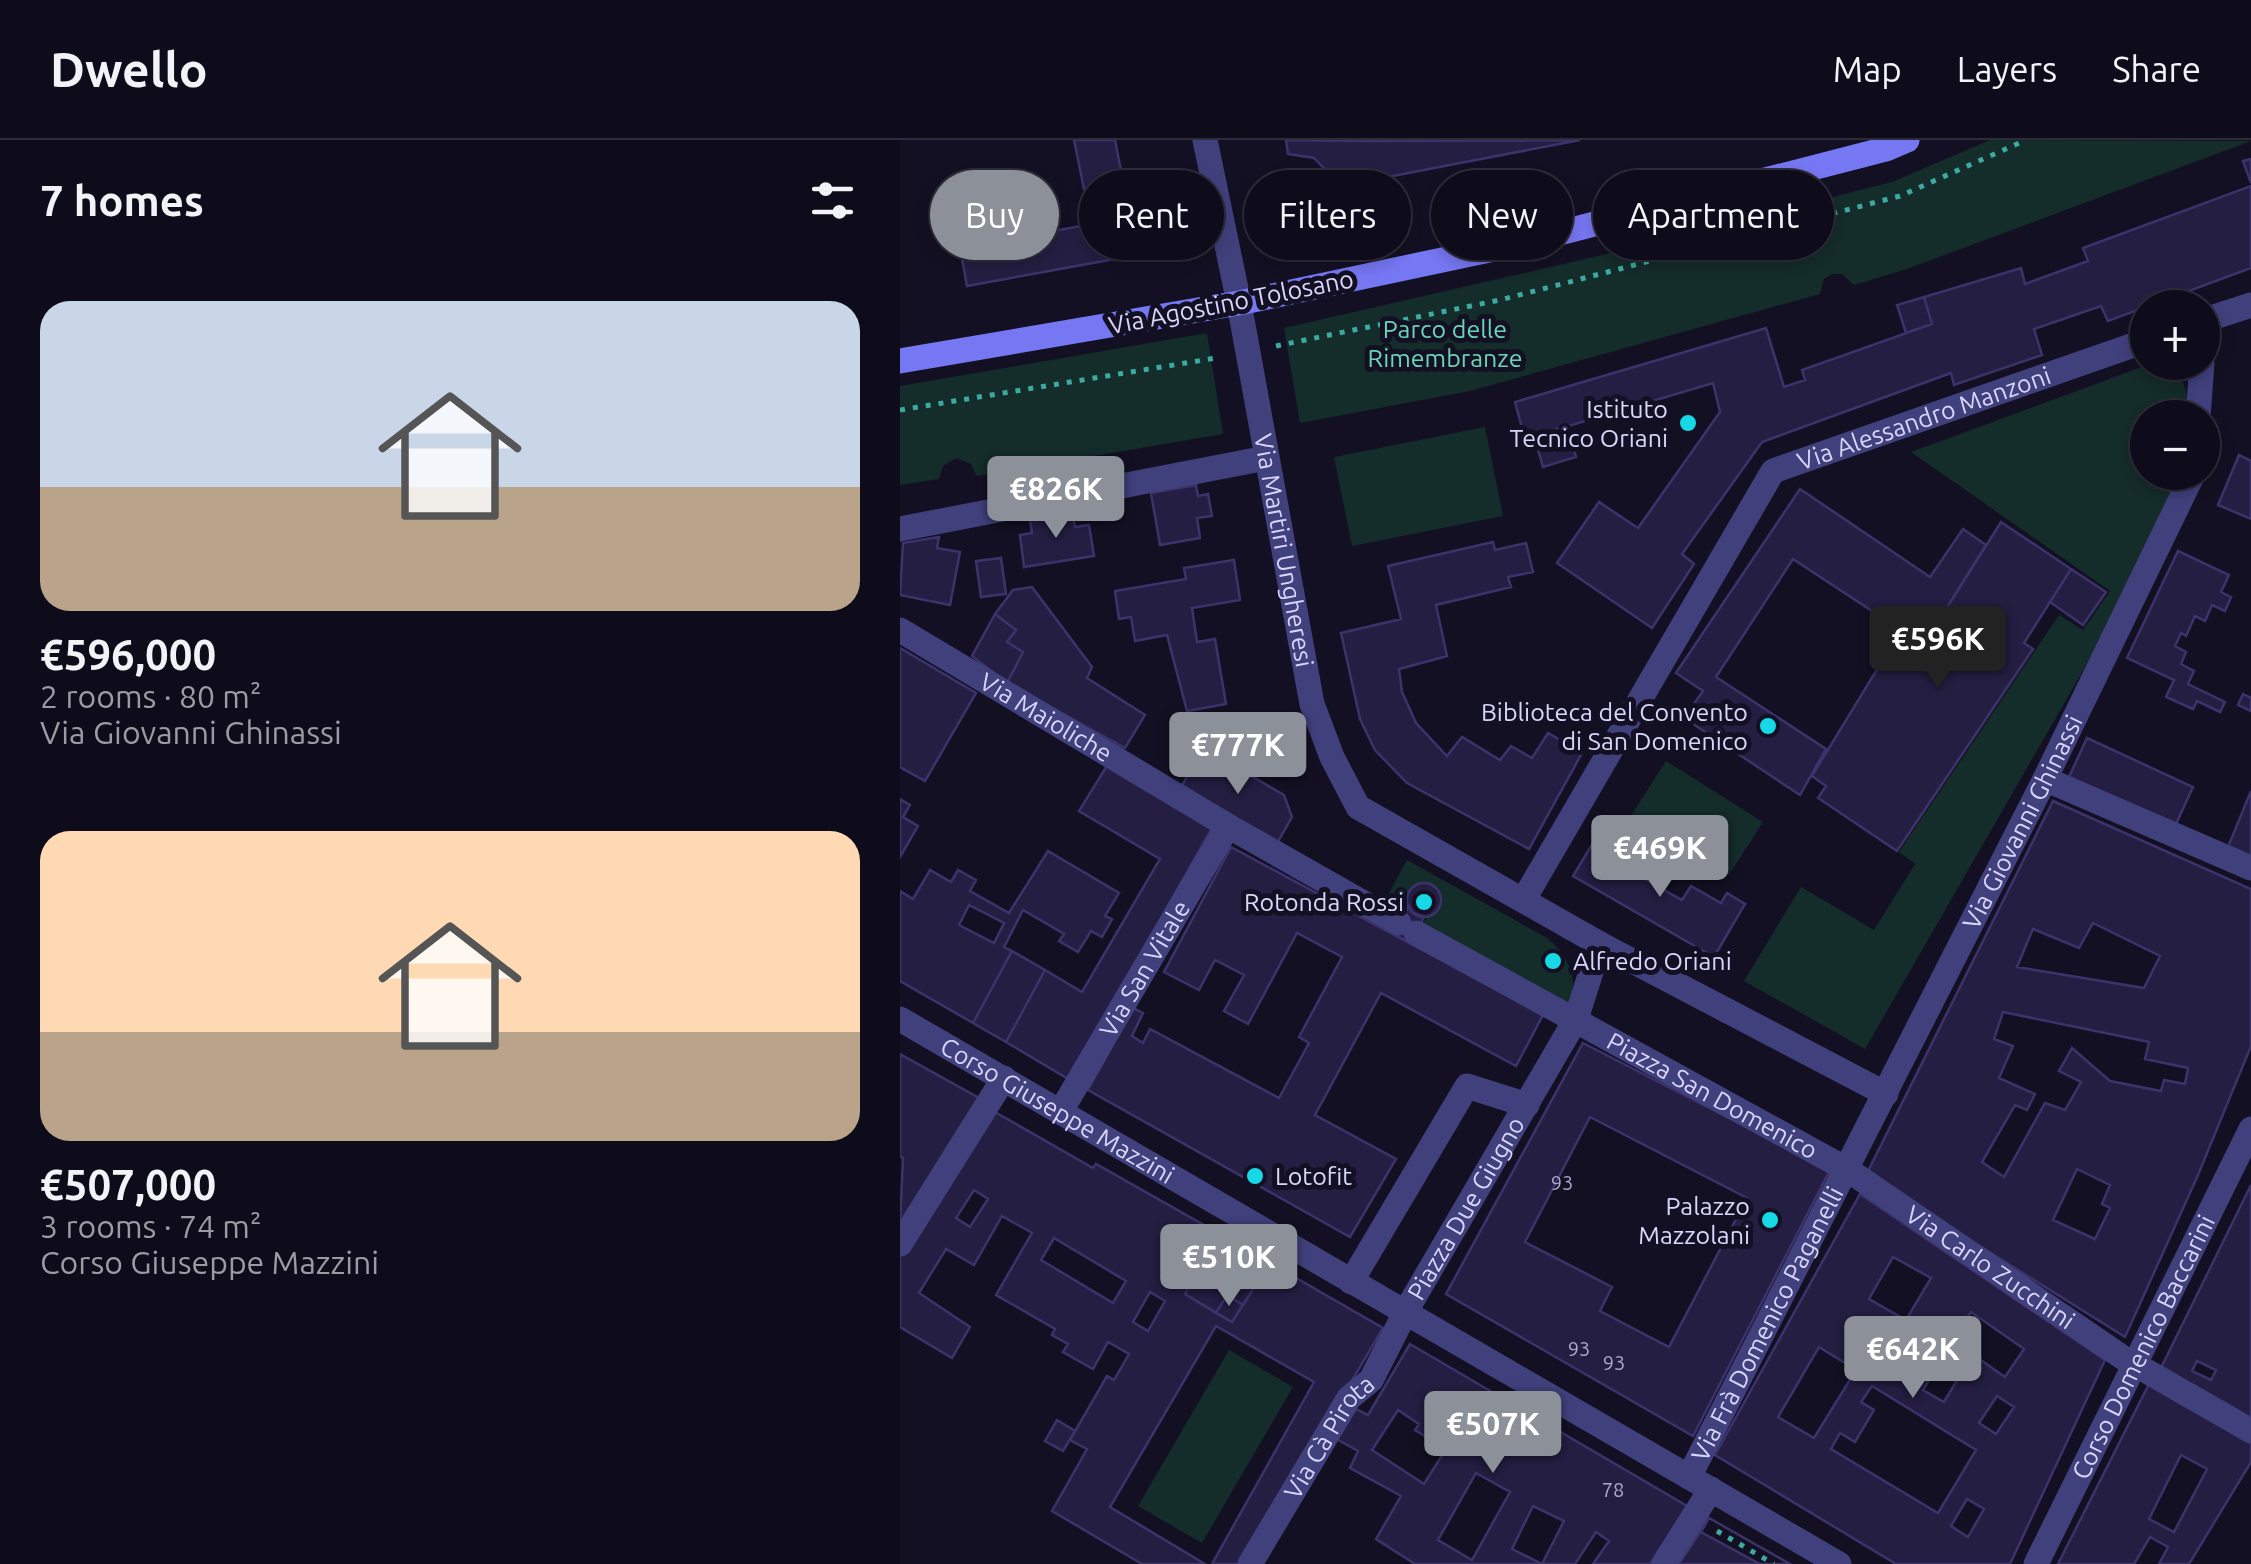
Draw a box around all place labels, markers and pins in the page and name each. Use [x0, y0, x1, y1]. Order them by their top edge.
place label: Istituto Tecnico Oriani [1509, 395, 1668, 452]
marker: Istituto Tecnico Oriani [1677, 412, 1699, 434]
pin: €826K [986, 456, 1126, 541]
pin: €596K [1868, 606, 2008, 691]
place label: Biblioteca del Convento di San Domenico [1481, 698, 1748, 755]
pin: €777K [1168, 712, 1308, 797]
marker: Biblioteca del Convento di San Domenico [1757, 715, 1779, 737]
pin: €469K [1590, 815, 1730, 900]
place label: Rotonda Rossi [1244, 888, 1404, 916]
marker: Rotonda Rossi [1413, 891, 1435, 913]
place label: Alfredo Oriani [1573, 947, 1732, 975]
marker: Alfredo Oriani [1542, 950, 1564, 972]
place label: Lotofit [1275, 1162, 1352, 1190]
marker: Lotofit [1244, 1165, 1266, 1187]
place label: Palazzo Mazzolani [1638, 1192, 1750, 1249]
marker: Palazzo Mazzolani [1759, 1209, 1781, 1231]
pin: €510K [1159, 1224, 1299, 1309]
pin: €642K [1843, 1316, 1983, 1401]
pin: €507K [1423, 1391, 1563, 1476]

